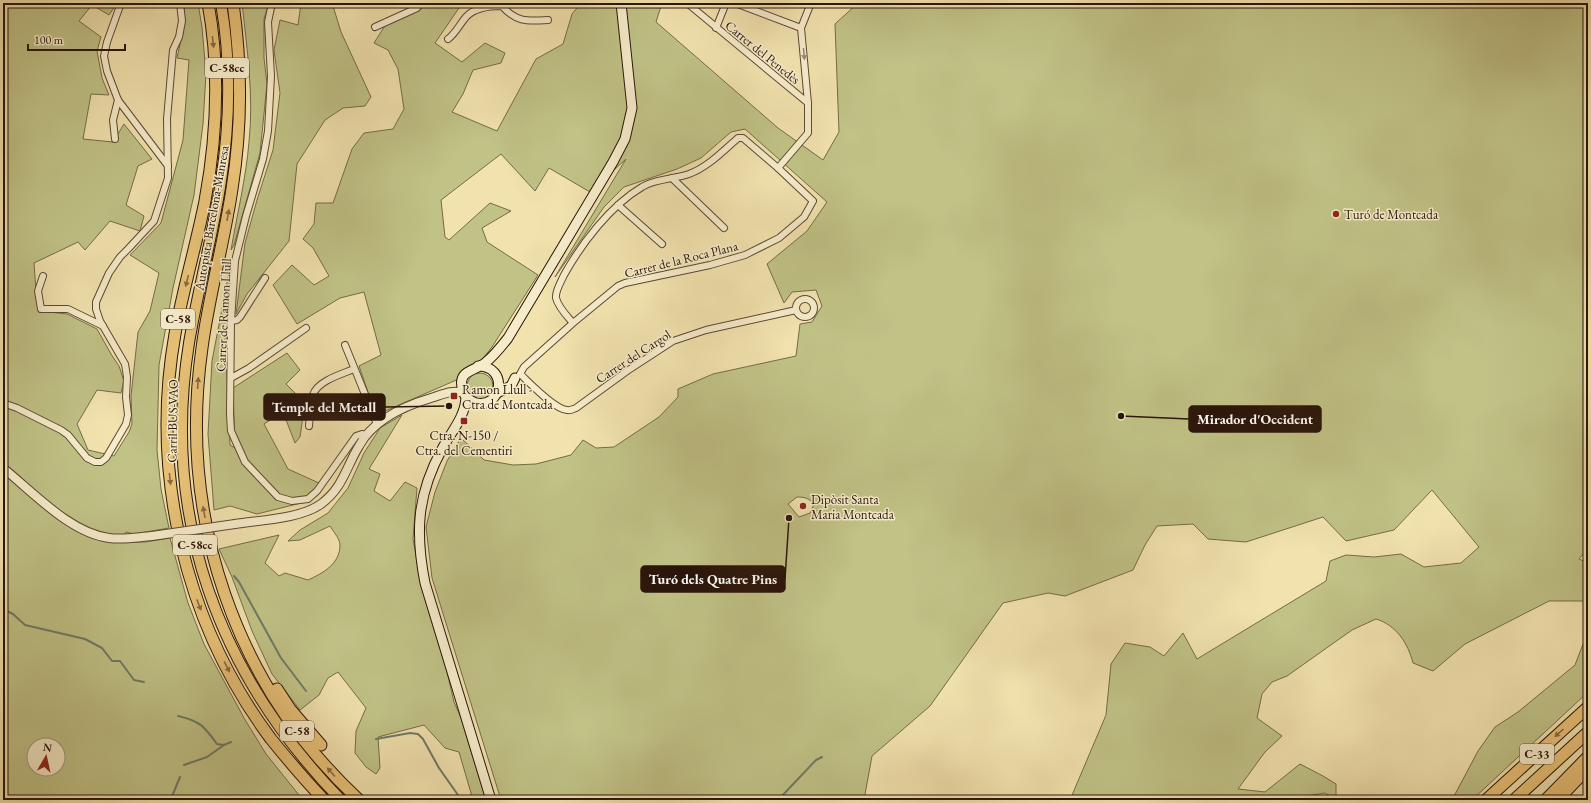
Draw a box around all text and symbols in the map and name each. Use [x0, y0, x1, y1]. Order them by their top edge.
street label: Carrer del Penedès [722, 17, 804, 88]
scale bar [28, 26, 125, 52]
text: 100 m [34, 32, 64, 48]
one-way arrow [210, 36, 216, 48]
one-way arrow [800, 48, 807, 60]
road number: C-58cc [205, 58, 249, 78]
street label: Autopista Barcelona-Manresa [190, 143, 233, 293]
place label: Turó de Montcada [1344, 206, 1439, 223]
one-way arrow [225, 209, 231, 221]
marker: Turó de Montcada [1331, 209, 1341, 219]
street label: Carrer de la Roca Plana [623, 237, 740, 282]
street label: Carrer de Ramon Llull [212, 258, 235, 372]
one-way arrow [183, 275, 189, 287]
road number: C-58 [161, 309, 195, 329]
street label: Carrer del Cargol [592, 326, 674, 387]
one-way arrow [195, 377, 202, 389]
street label: Carril BUS-VAO [163, 379, 182, 463]
place label: Ramon Llull - Ctra de Montcada [462, 381, 553, 413]
marker: Ramon Llull - Ctra de Montcada [449, 391, 459, 401]
callout: Temple del Metall [264, 394, 385, 420]
text: Temple del Metall [272, 398, 376, 416]
callout: Mirador d'Occident [1189, 406, 1321, 432]
text: Mirador d'Occident [1197, 410, 1314, 428]
marker: Ctra. N-150 / Ctra. del Cementiri [459, 416, 469, 426]
place label: Ctra. N-150 / Ctra. del Cementiri [416, 427, 512, 459]
one-way arrow [167, 473, 173, 485]
place label: Dipòsit Santa Maria Montcada [811, 491, 895, 523]
marker: Dipòsit Santa Maria Montcada [798, 501, 808, 511]
one-way arrow [201, 506, 207, 518]
road number: C-58cc [173, 535, 217, 555]
callout: Turó dels Quatre Pins [641, 566, 785, 592]
text: Turó dels Quatre Pins [649, 570, 777, 588]
one-way arrow [197, 600, 203, 612]
one-way arrow [223, 661, 230, 673]
road number: C-58 [280, 721, 314, 741]
one-way arrow [1554, 729, 1565, 738]
north arrow [26, 737, 66, 777]
text: N [42, 740, 53, 755]
road number: C-33 [1520, 744, 1554, 764]
one-way arrow [327, 767, 336, 777]

